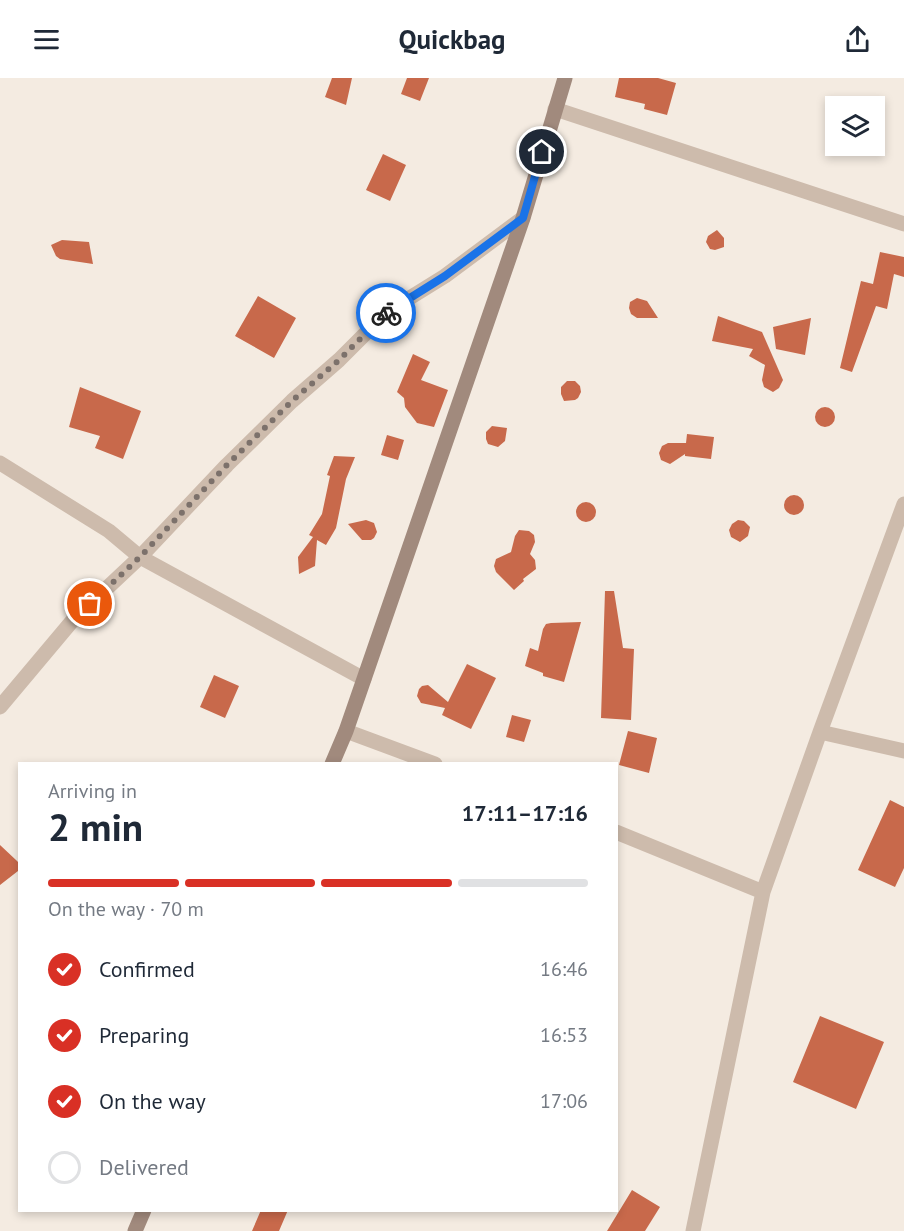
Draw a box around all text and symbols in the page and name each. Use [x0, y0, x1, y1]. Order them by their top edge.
text: Quickbag [398, 22, 506, 56]
icon: menu [30, 23, 63, 56]
icon: share [841, 23, 874, 56]
map controls [825, 96, 885, 156]
button: layers [825, 96, 885, 156]
pin [516, 126, 567, 177]
icon: home [525, 135, 558, 168]
courier [356, 283, 416, 343]
icon: bike [370, 297, 403, 330]
pin [64, 578, 115, 629]
icon: bag [73, 587, 106, 620]
text: Arriving in [48, 778, 137, 804]
text: 17:11–17:16 [462, 799, 588, 827]
text: 2 min [48, 801, 143, 852]
text: On the way · 70 m [48, 896, 204, 922]
icon: check [48, 953, 81, 986]
text: Confirmed [99, 955, 195, 983]
text: 16:46 [540, 956, 588, 982]
icon: check [48, 1019, 81, 1052]
text: Preparing [99, 1021, 189, 1049]
text: 16:53 [540, 1022, 588, 1048]
icon: check [48, 1085, 81, 1118]
text: On the way [99, 1087, 206, 1115]
text: 17:06 [540, 1088, 588, 1114]
text: Delivered [99, 1153, 189, 1181]

